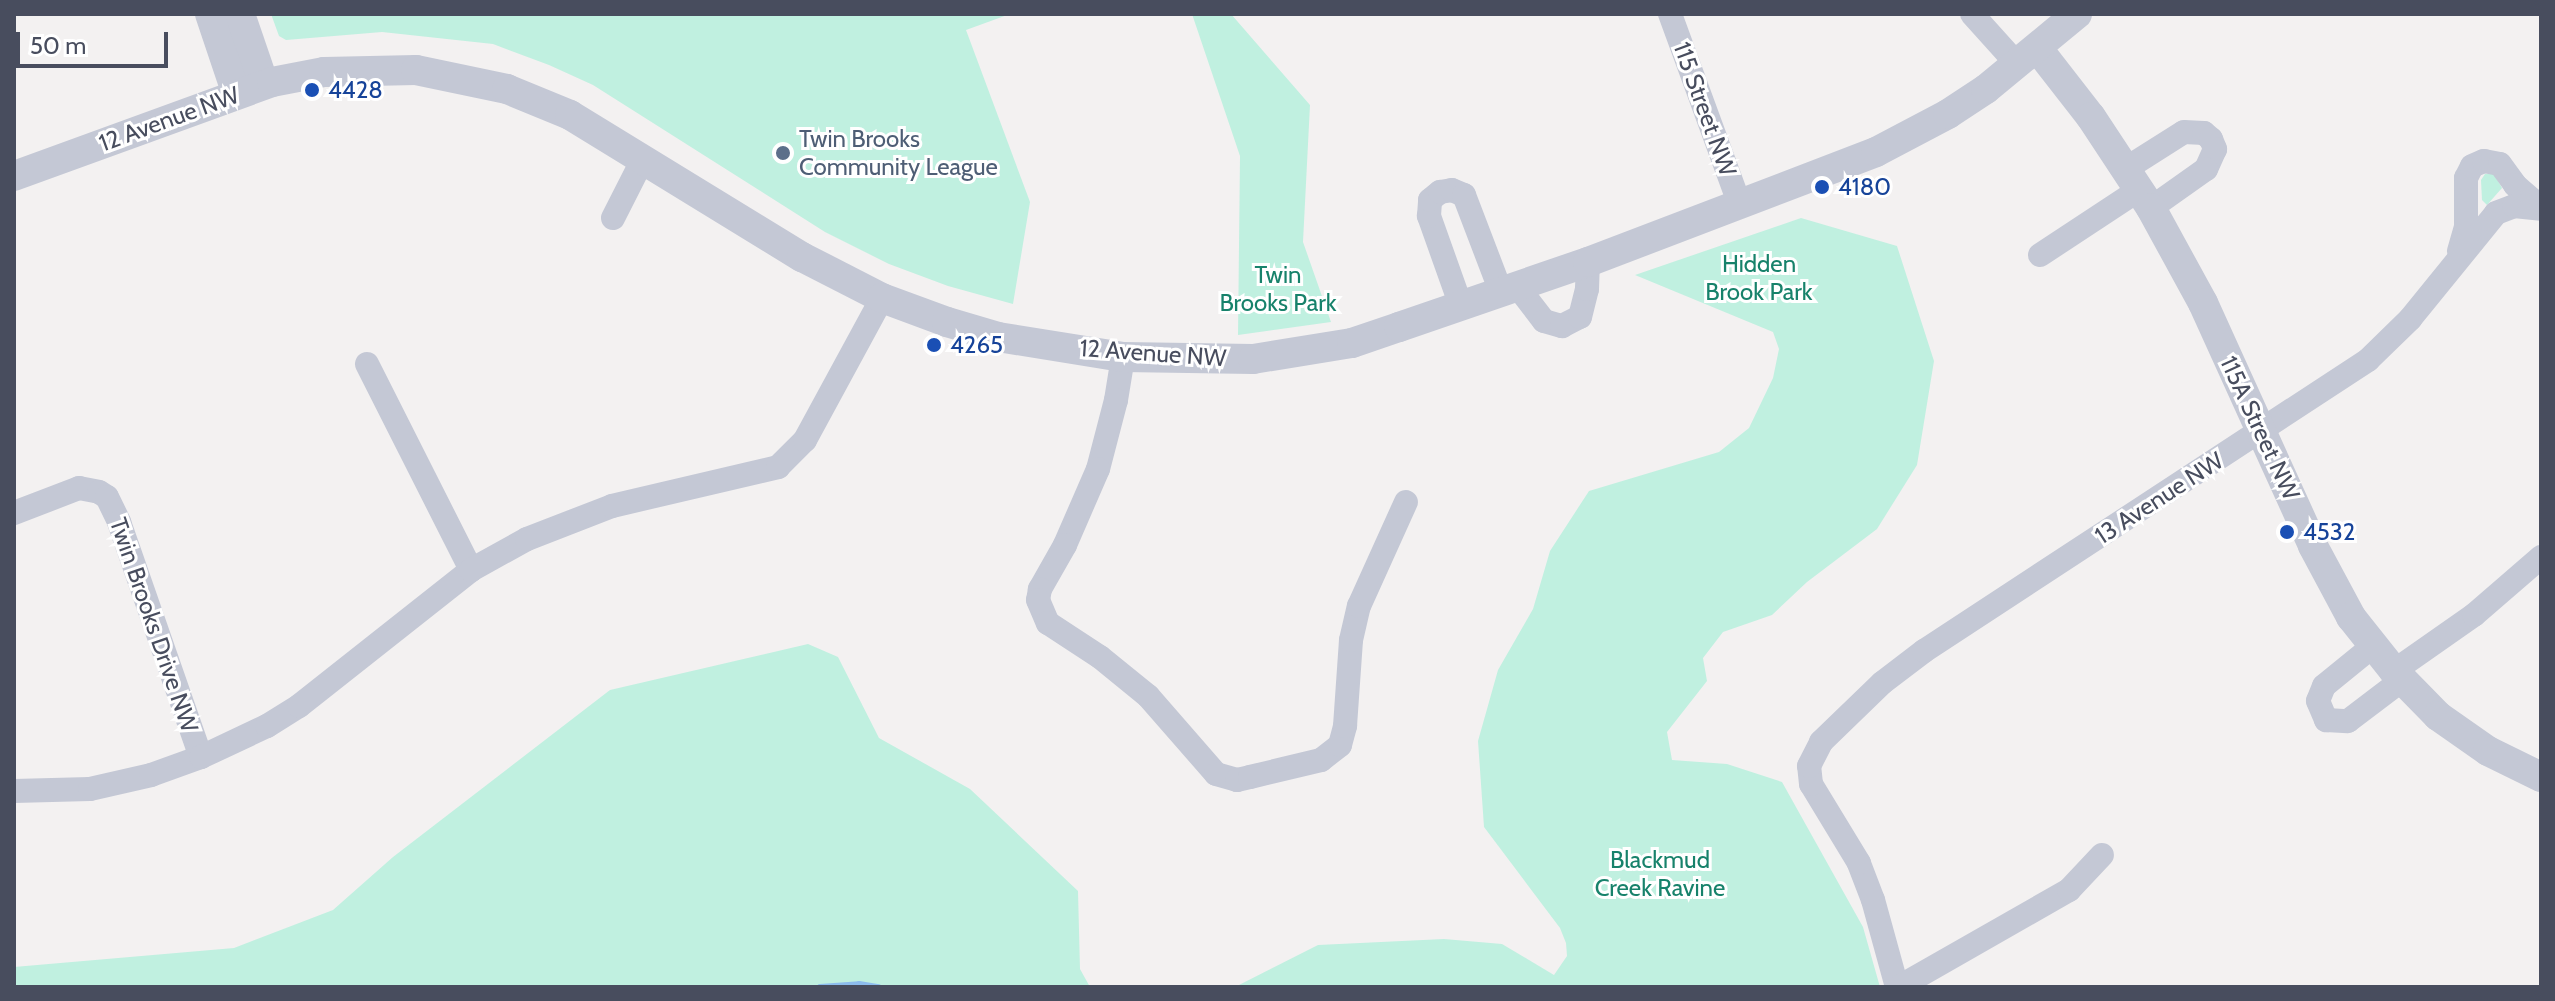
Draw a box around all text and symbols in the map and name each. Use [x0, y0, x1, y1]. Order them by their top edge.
scale bar [20, 16, 172, 66]
text: 50 m [30, 31, 86, 60]
street label: 115 Street NW [1667, 38, 1743, 180]
place label: 4428 [328, 76, 383, 104]
street label: 12 Avenue NW [95, 80, 243, 158]
marker: 4428 [303, 81, 321, 99]
place label: Twin Brooks Community League [799, 125, 998, 181]
marker: Twin Brooks Community League [774, 144, 792, 162]
place label: 4180 [1838, 173, 1891, 201]
marker: 4180 [1813, 178, 1831, 196]
park label: Hidden Brook Park [1705, 250, 1813, 306]
park label: Twin Brooks Park [1219, 261, 1337, 317]
place label: 4265 [950, 331, 1003, 359]
street label: 12 Avenue NW [1079, 334, 1227, 372]
marker: 4265 [925, 336, 943, 354]
street label: 115A Street NW [2214, 351, 2306, 505]
street label: 13 Avenue NW [2089, 446, 2229, 550]
street label: Twin Brooks Drive NW [104, 514, 204, 736]
place label: 4532 [2303, 518, 2355, 546]
marker: 4532 [2278, 523, 2296, 541]
park label: Blackmud Creek Ravine [1595, 846, 1725, 902]

